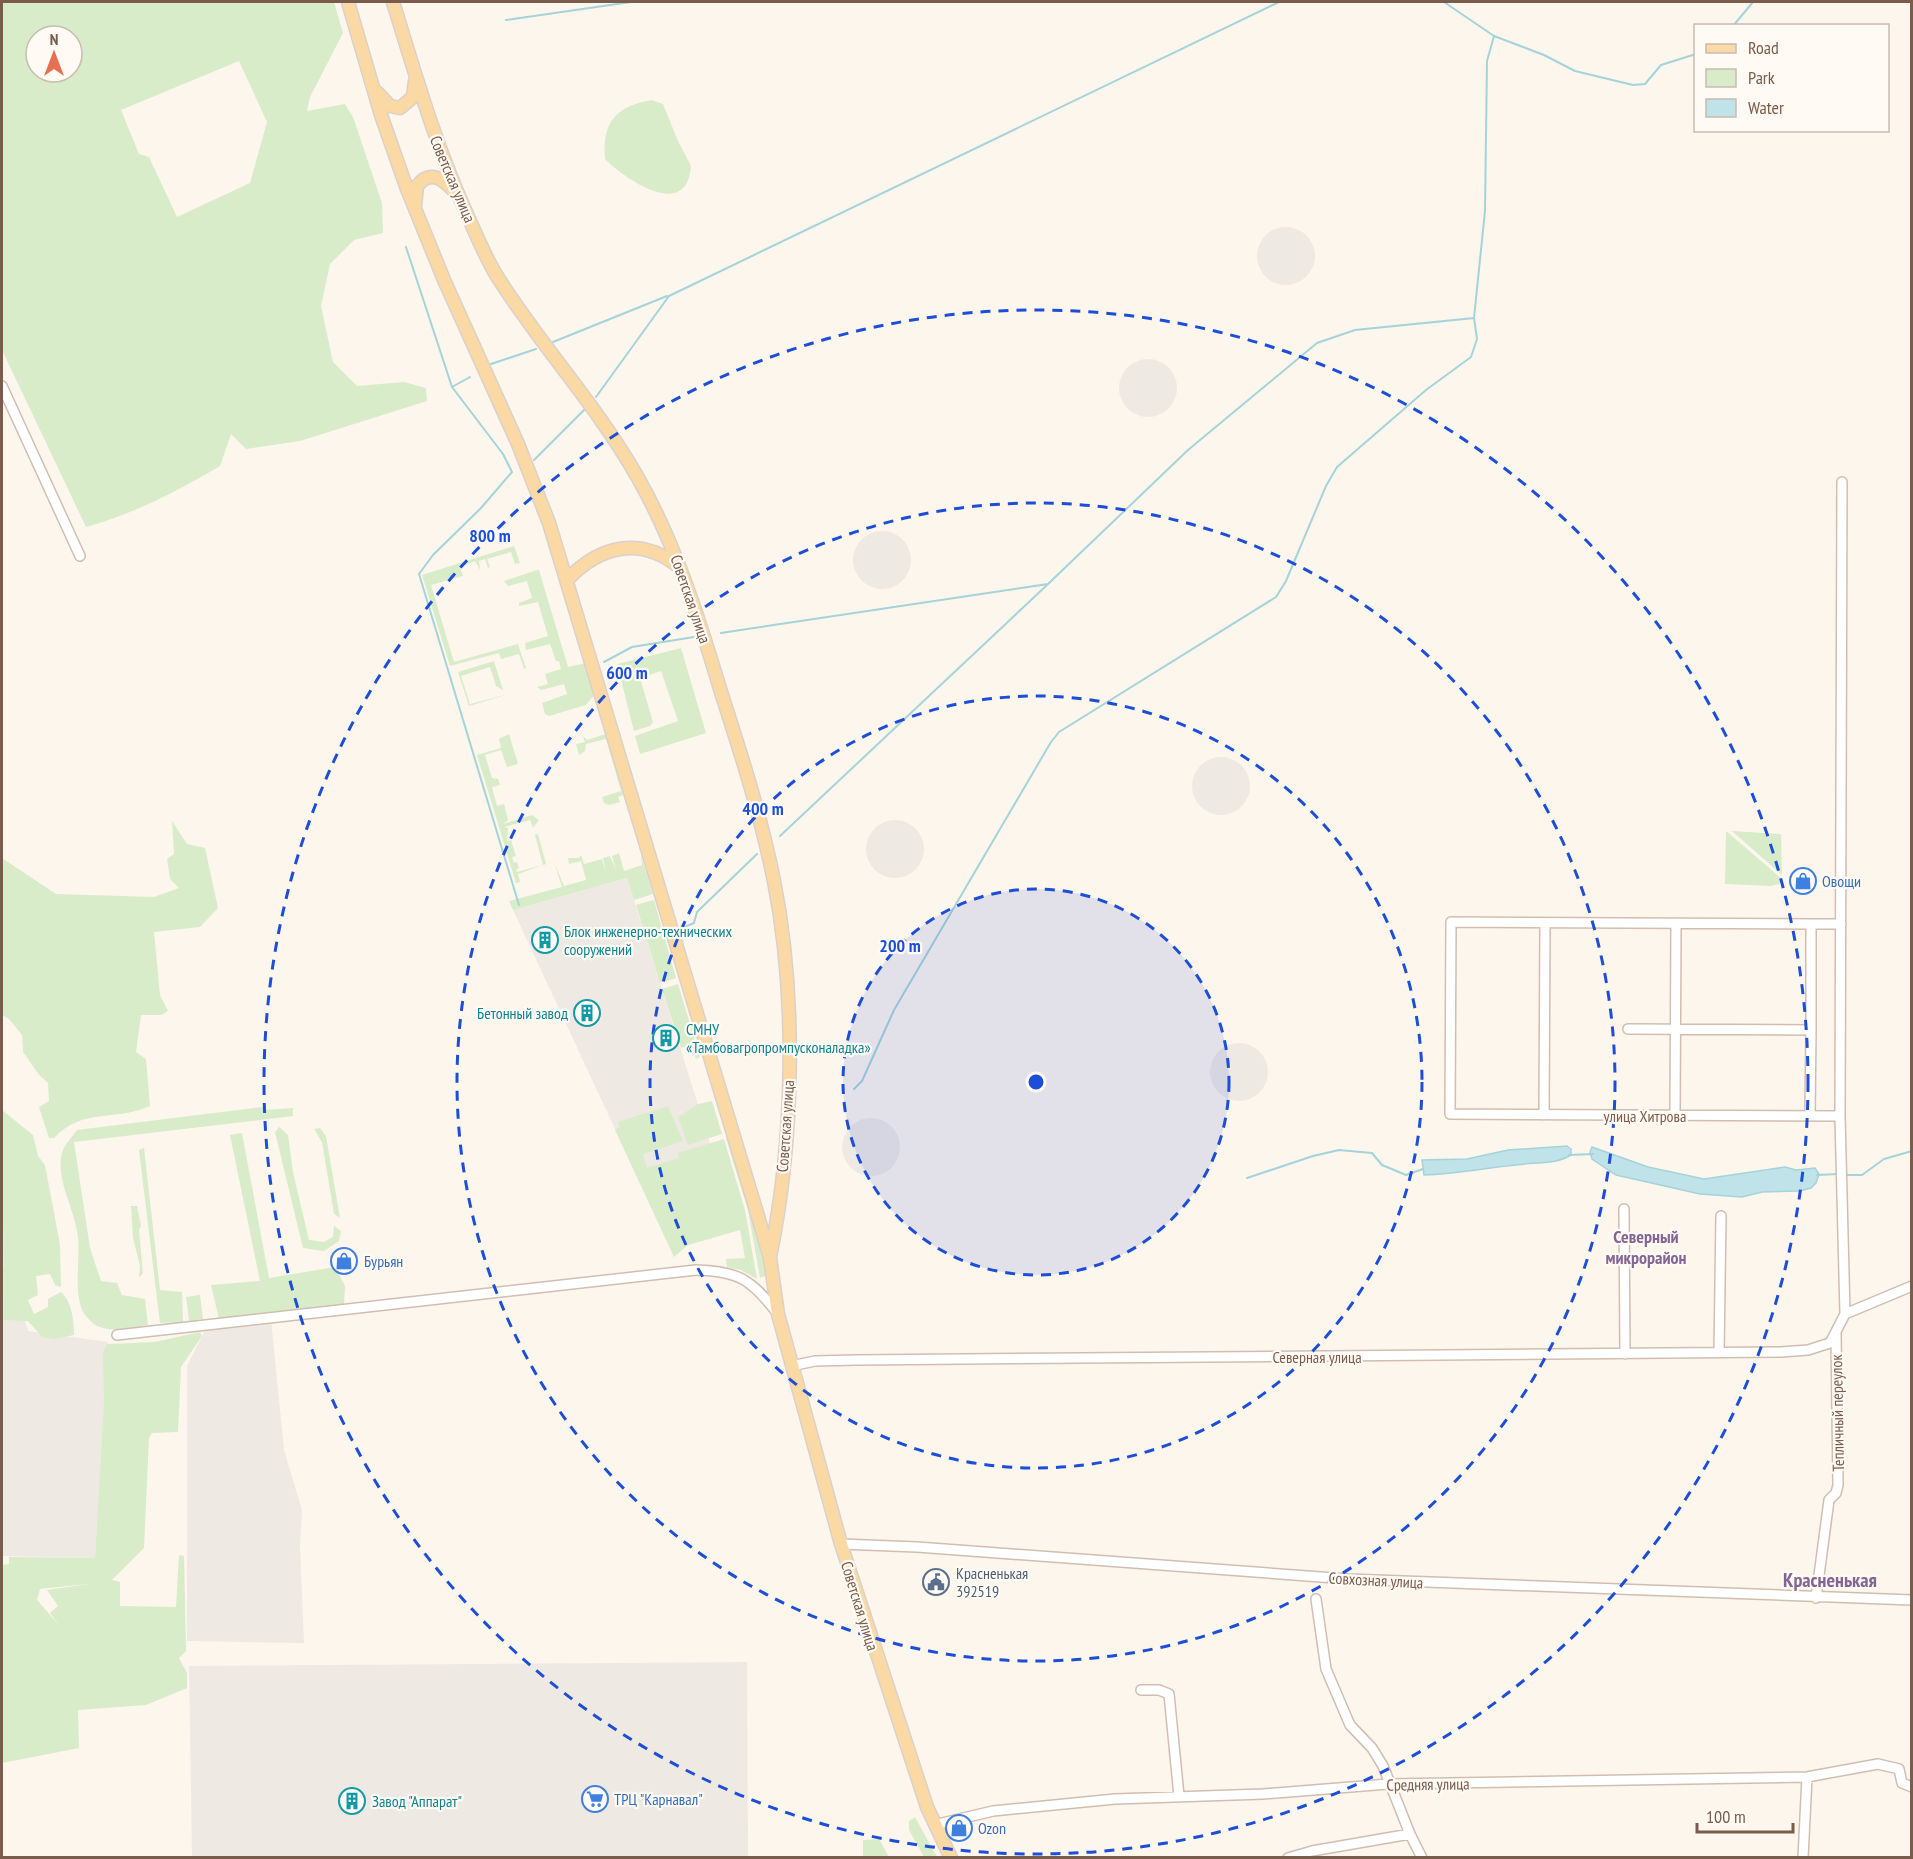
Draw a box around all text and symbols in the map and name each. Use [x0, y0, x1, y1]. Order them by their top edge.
north arrow [24, 24, 84, 84]
legend [1694, 24, 1889, 132]
text: N [50, 29, 58, 49]
text: Road [1748, 36, 1779, 59]
text: Park [1748, 66, 1775, 89]
text: Water [1748, 96, 1784, 119]
street label: Советская улица [426, 133, 480, 225]
text: 800 m [469, 524, 511, 547]
street label: Советская улица [667, 552, 715, 646]
text: 600 m [606, 661, 648, 684]
text: 400 m [742, 797, 784, 820]
shop icon: Овощи [1788, 866, 1818, 896]
place label: Овощи [1822, 871, 1861, 891]
place label: Блок инженерно-технических сооружений [564, 921, 733, 959]
building icon: Блок инженерно-технических сооружений [530, 925, 560, 955]
text: 200 m [879, 934, 921, 957]
building icon: Бетонный завод [572, 998, 602, 1028]
place label: Бетонный завод [477, 1003, 568, 1023]
place label: СМНУ «Тамбовагропромпусконаладка» [686, 1019, 871, 1057]
building icon: СМНУ «Тамбовагропромпусконаладка» [651, 1023, 681, 1053]
centre of rings [1026, 1072, 1046, 1092]
street label: Советская улица [772, 1079, 798, 1173]
street label: улица Хитрова [1604, 1106, 1686, 1126]
district label: Северный микрорайон [1605, 1225, 1687, 1269]
shop icon: Бурьян [329, 1246, 359, 1276]
place label: Бурьян [364, 1251, 403, 1271]
street label: Северная улица [1272, 1347, 1362, 1367]
street label: Тепличный переулок [1826, 1353, 1848, 1472]
street label: Советская улица [837, 1559, 883, 1653]
place label: Красненькая 392519 [956, 1563, 1028, 1601]
public building icon: Красненькая 392519 [921, 1567, 951, 1597]
district label: Красненькая [1783, 1567, 1877, 1593]
street label: Совхозная улица [1328, 1568, 1424, 1592]
street label: Средняя улица [1386, 1773, 1470, 1795]
supermarket icon: ТРЦ "Карнавал" [580, 1784, 610, 1814]
building icon: Завод "Аппарат" [337, 1786, 367, 1816]
place label: ТРЦ "Карнавал" [614, 1789, 703, 1809]
place label: Завод "Аппарат" [372, 1791, 462, 1811]
scale bar [1697, 1796, 1793, 1834]
text: 100 m [1706, 1805, 1746, 1828]
shop icon: Ozon [944, 1813, 974, 1843]
place label: Ozon [978, 1818, 1006, 1838]

